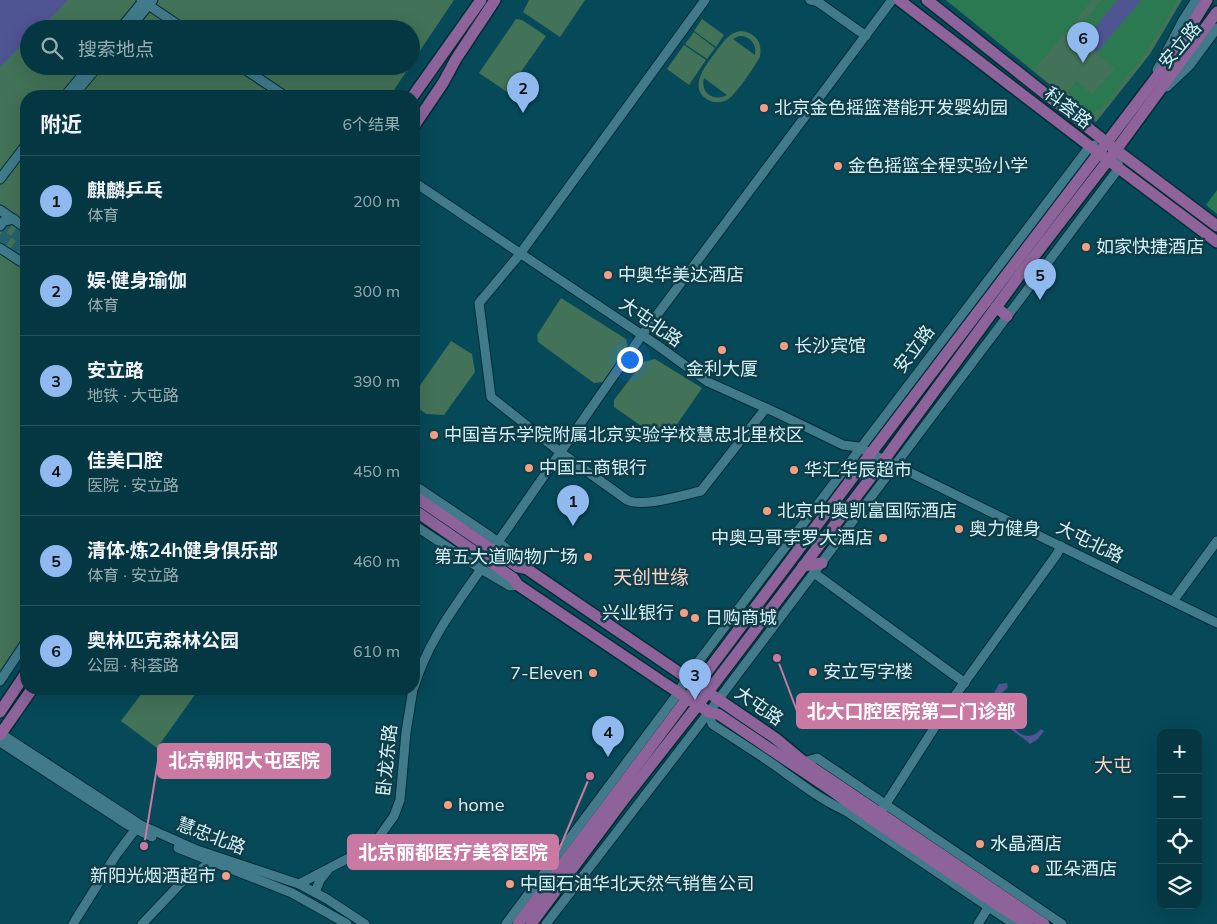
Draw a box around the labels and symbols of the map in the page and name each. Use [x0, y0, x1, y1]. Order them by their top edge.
street label: 安立路 [1153, 17, 1206, 73]
pin: 6 [1067, 22, 1099, 63]
pin: 2 [507, 72, 539, 113]
street label: 科荟路 [1040, 82, 1097, 133]
place label: 北京金色摇篮潜能开发婴幼园 [774, 96, 1008, 119]
marker: 北京金色摇篮潜能开发婴幼园 [758, 102, 770, 114]
place label: 金色摇篮全程实验小学 [848, 154, 1028, 177]
marker: 金色摇篮全程实验小学 [832, 160, 844, 172]
place label: 如家快捷酒店 [1096, 235, 1204, 258]
marker: 如家快捷酒店 [1080, 241, 1092, 253]
pin: 5 [1024, 259, 1056, 300]
place label: 中奥华美达酒店 [618, 263, 744, 286]
marker: 中奥华美达酒店 [602, 269, 614, 281]
street label: 大屯北路 [615, 292, 687, 352]
street label: 安立路 [888, 320, 939, 377]
place label: 长沙宾馆 [794, 334, 866, 357]
marker: 长沙宾馆 [778, 340, 790, 352]
marker: 金利大厦 [716, 344, 728, 356]
your location [617, 347, 643, 373]
place label: 金利大厦 [686, 357, 758, 380]
place label: 中国音乐学院附属北京实验学校慧忠北里校区 [444, 423, 804, 446]
marker: 中国音乐学院附属北京实验学校慧忠北里校区 [428, 429, 440, 441]
place label: 中国工商银行 [539, 456, 647, 479]
place label: 华汇华辰超市 [804, 458, 912, 481]
marker: 中国工商银行 [523, 462, 535, 474]
marker: 华汇华辰超市 [788, 464, 800, 476]
pin: 1 [557, 485, 589, 526]
place label: 北京中奥凯富国际酒店 [777, 499, 957, 522]
marker: 北京中奥凯富国际酒店 [761, 505, 773, 517]
street label: 大屯北路 [1053, 515, 1128, 568]
place label: 奥力健身 [969, 517, 1041, 540]
marker: 奥力健身 [953, 523, 965, 535]
place label: 中奥马哥孛罗大酒店 [711, 526, 873, 549]
marker: 中奥马哥孛罗大酒店 [877, 532, 889, 544]
place label: 第五大道购物广场 [434, 545, 578, 568]
marker: 第五大道购物广场 [582, 551, 594, 563]
district label: 天创世缘 [613, 565, 689, 589]
place label: 兴业银行 [602, 601, 674, 624]
place label: 日购商城 [705, 606, 777, 629]
marker: 兴业银行 [678, 607, 690, 619]
marker: 日购商城 [689, 612, 701, 624]
pin: 3 [679, 659, 711, 700]
place label: 安立写字楼 [823, 660, 913, 683]
place label: 7-Eleven [510, 661, 583, 684]
marker: 安立写字楼 [807, 666, 819, 678]
marker: 7-Eleven [587, 667, 599, 679]
street label: 大屯路 [731, 681, 788, 730]
callout: 北大口腔医院第二门诊部 [797, 694, 1026, 728]
text: 北大口腔医院第二门诊部 [806, 699, 1016, 723]
pin: 4 [592, 716, 624, 757]
street label: 卧龙东路 [371, 723, 402, 797]
callout: 北京朝阳大屯医院 [158, 744, 330, 778]
text: 北京朝阳大屯医院 [168, 748, 320, 772]
district label: 大屯 [1094, 753, 1132, 777]
place label: home [458, 793, 504, 816]
marker: home [442, 799, 454, 811]
street label: 慧忠北路 [173, 812, 249, 859]
place label: 水晶酒店 [990, 832, 1062, 855]
callout: 北京丽都医疗美容医院 [348, 835, 558, 869]
marker: 水晶酒店 [974, 838, 986, 850]
text: 北京丽都医疗美容医院 [358, 840, 548, 864]
place label: 亚朵酒店 [1045, 857, 1117, 880]
marker: 亚朵酒店 [1029, 863, 1041, 875]
place label: 新阳光烟酒超市 [90, 864, 216, 887]
marker: 新阳光烟酒超市 [220, 870, 232, 882]
place label: 中国石油华北天然气销售公司 [520, 872, 754, 895]
marker: 中国石油华北天然气销售公司 [504, 878, 516, 890]

